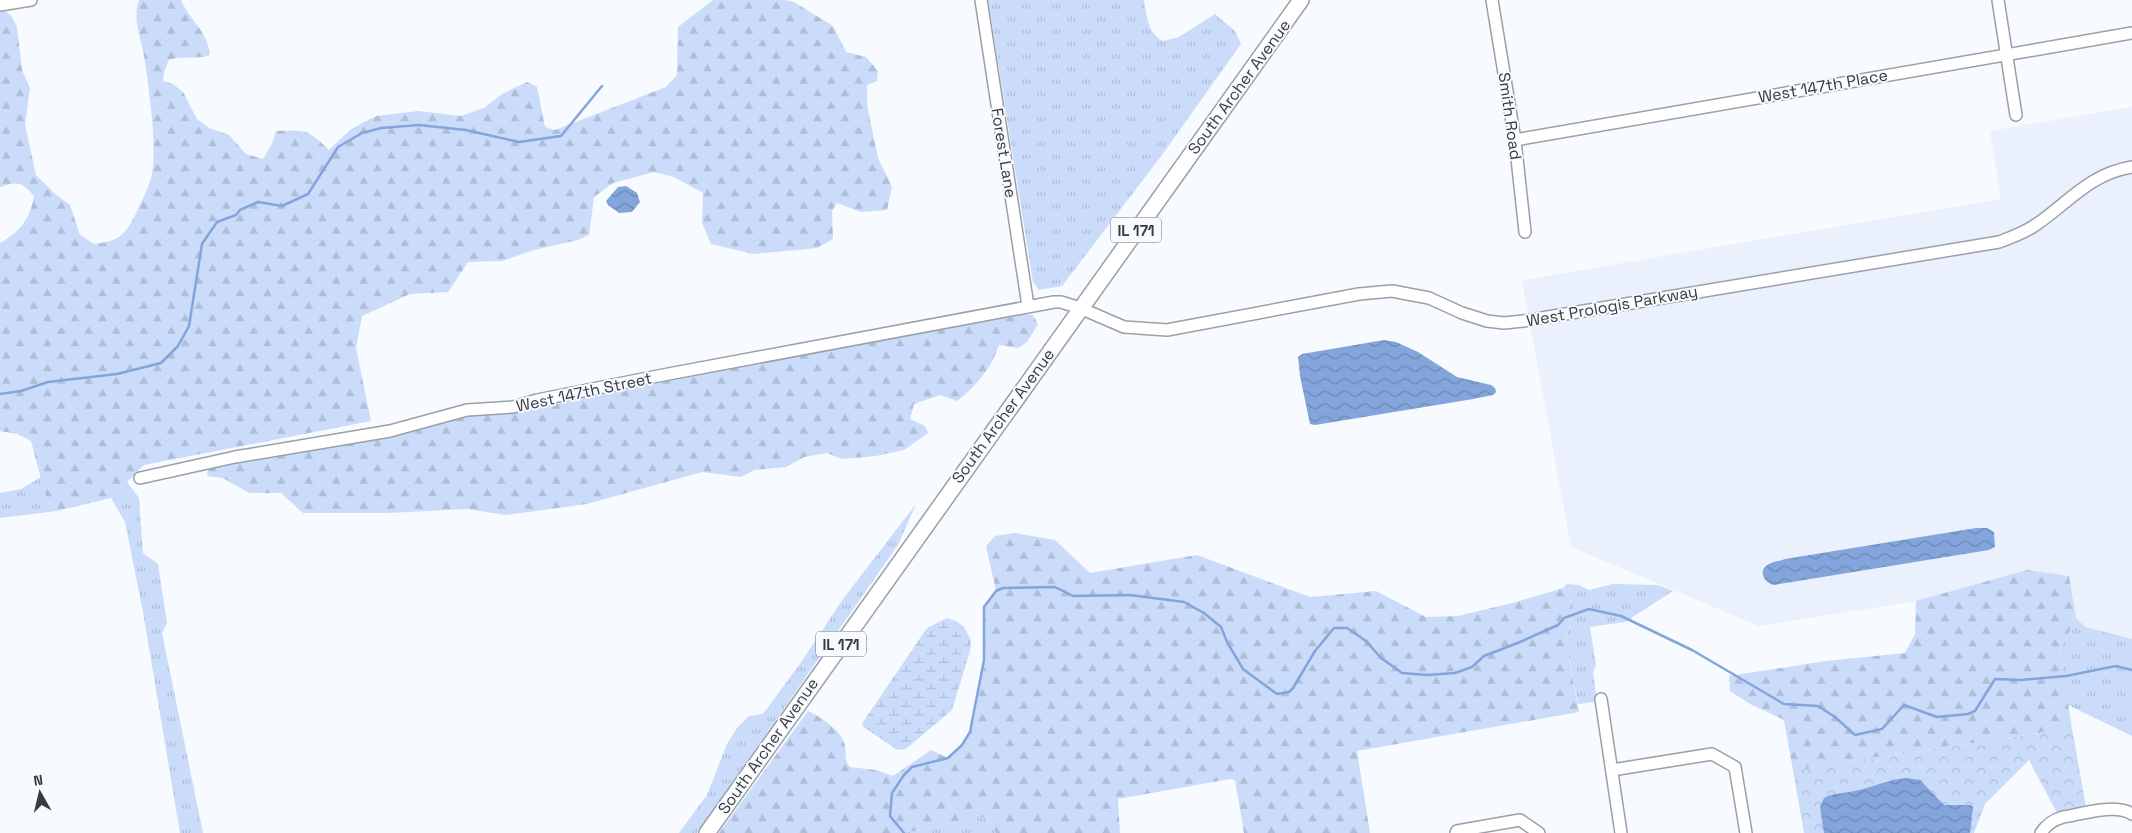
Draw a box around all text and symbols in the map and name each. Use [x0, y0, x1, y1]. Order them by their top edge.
street label: South Archer Avenue [1183, 15, 1295, 159]
street label: West 147th Place [1757, 64, 1889, 108]
street label: Smith Road [1493, 71, 1527, 161]
street label: Forest Lane [987, 107, 1021, 199]
road number: IL 171 [1111, 218, 1161, 242]
street label: West Prologis Parkway [1525, 281, 1699, 331]
street label: South Archer Avenue [947, 344, 1059, 488]
street label: West 147th Street [514, 367, 654, 417]
road number: IL 171 [816, 632, 866, 656]
street label: South Archer Avenue [713, 674, 823, 818]
north arrow [15, 768, 65, 818]
text: N [32, 771, 44, 790]

